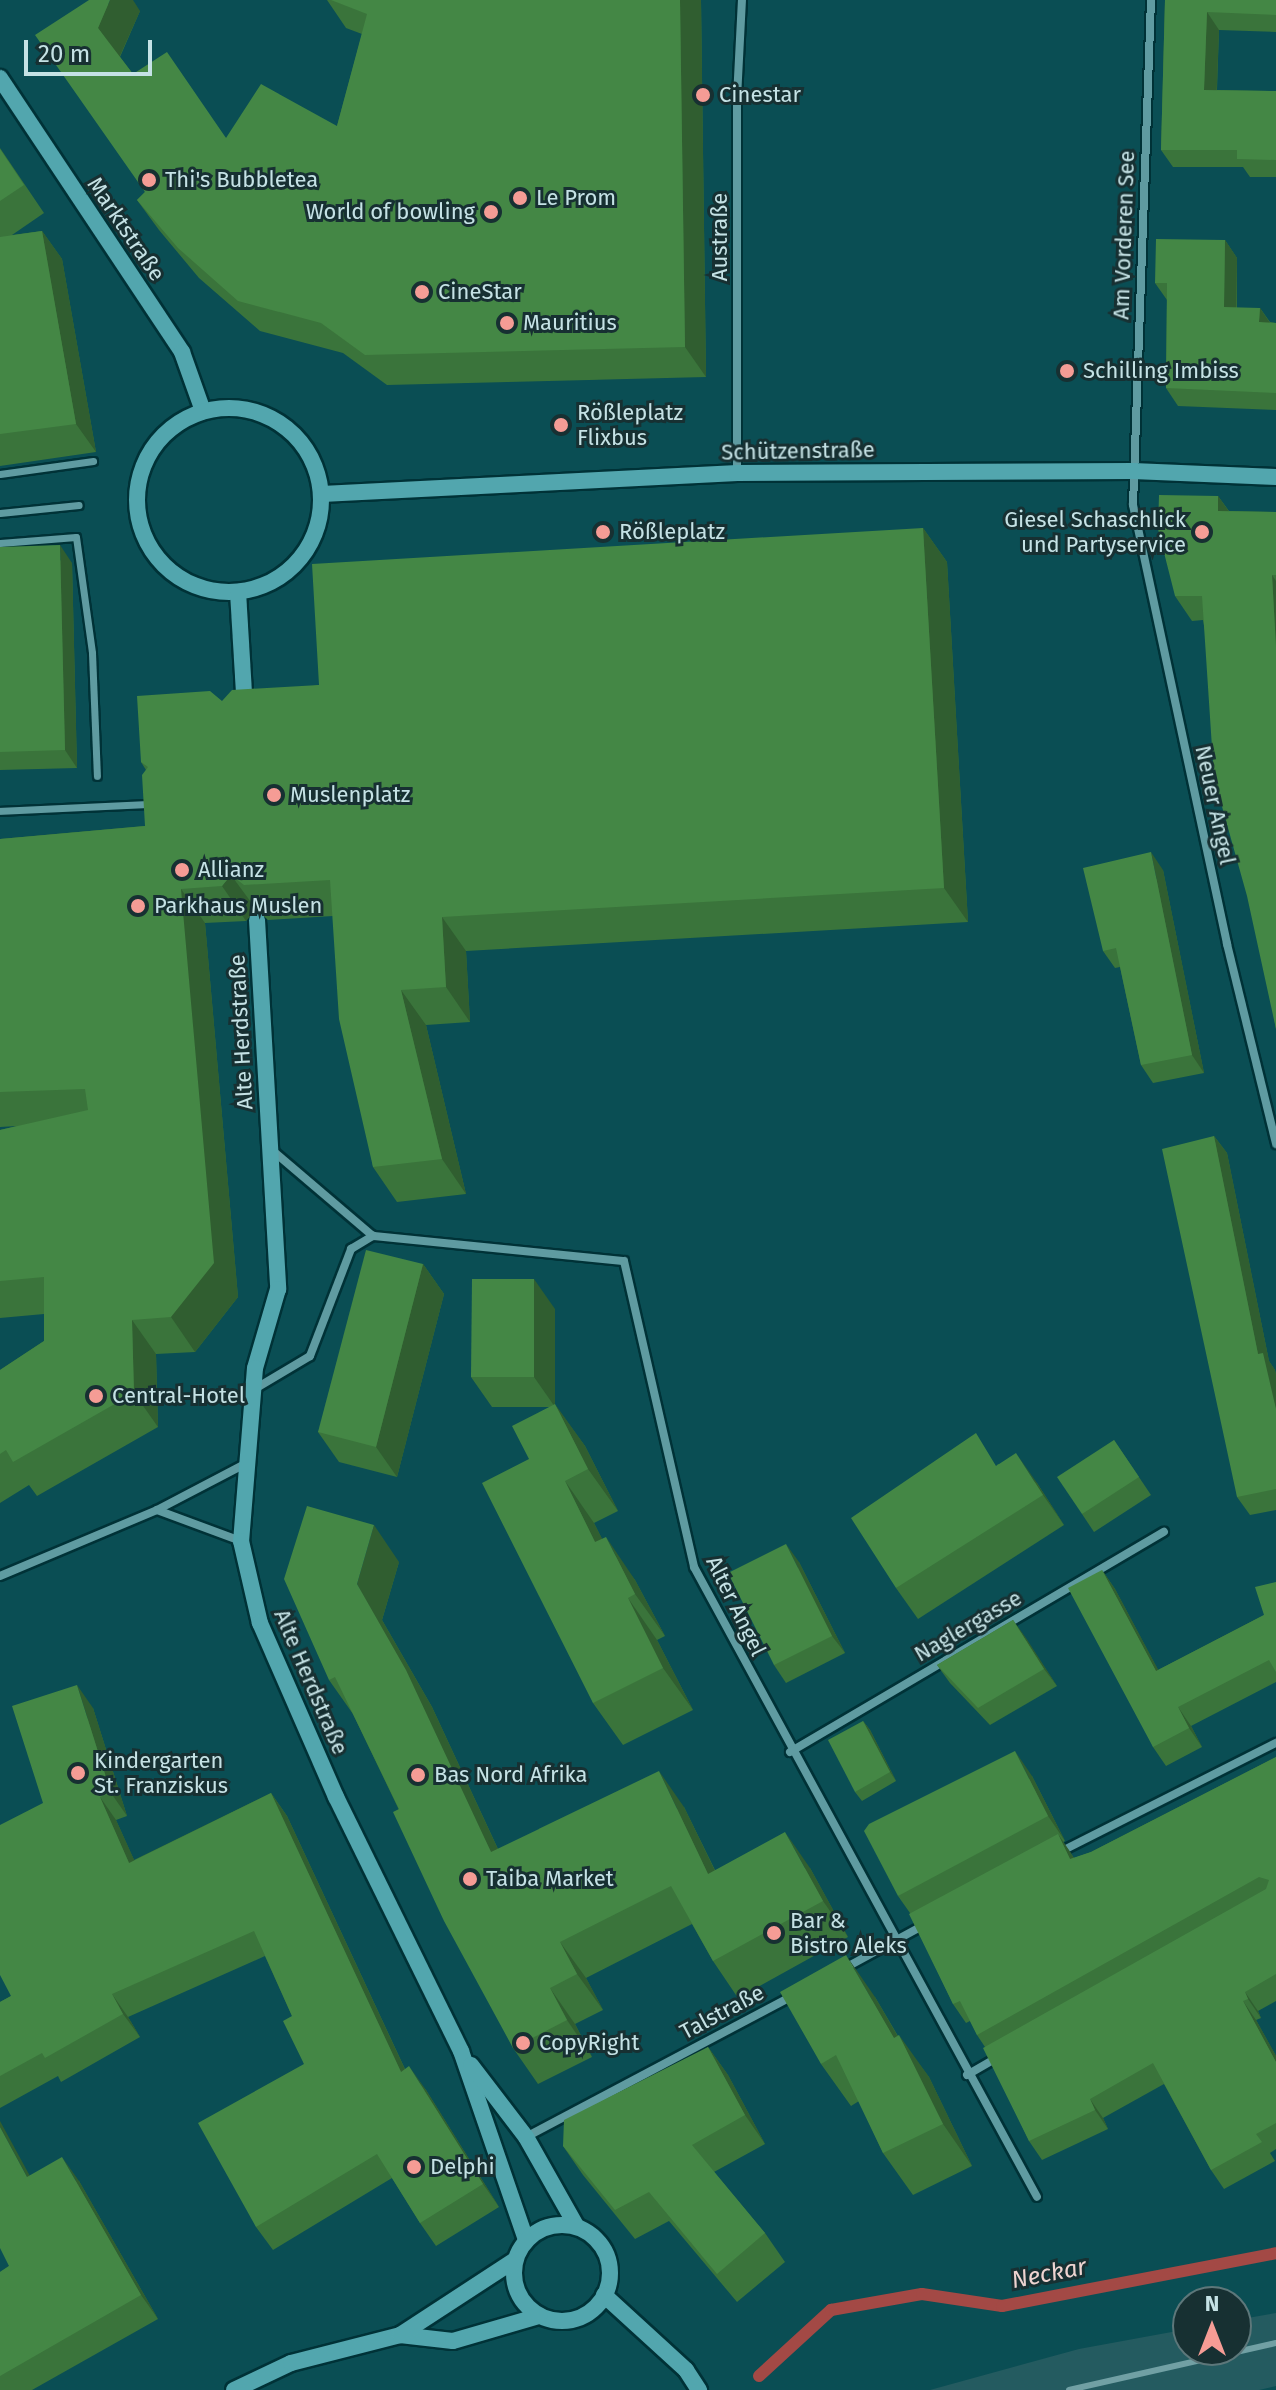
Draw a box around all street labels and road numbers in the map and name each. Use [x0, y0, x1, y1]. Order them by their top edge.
street label: Am Vorderen See [1108, 150, 1140, 320]
street label: Marktstraße [82, 172, 170, 286]
street label: Austraße [707, 193, 733, 281]
street label: Schützenstraße [721, 436, 875, 466]
street label: Neuer Angel [1189, 743, 1241, 867]
street label: Alte Herdstraße [224, 954, 258, 1110]
street label: Alter Angel [700, 1552, 772, 1660]
street label: Naglergasse [910, 1585, 1026, 1667]
street label: Alte Herdstraße [268, 1605, 354, 1759]
street label: Talstraße [675, 1979, 769, 2045]

